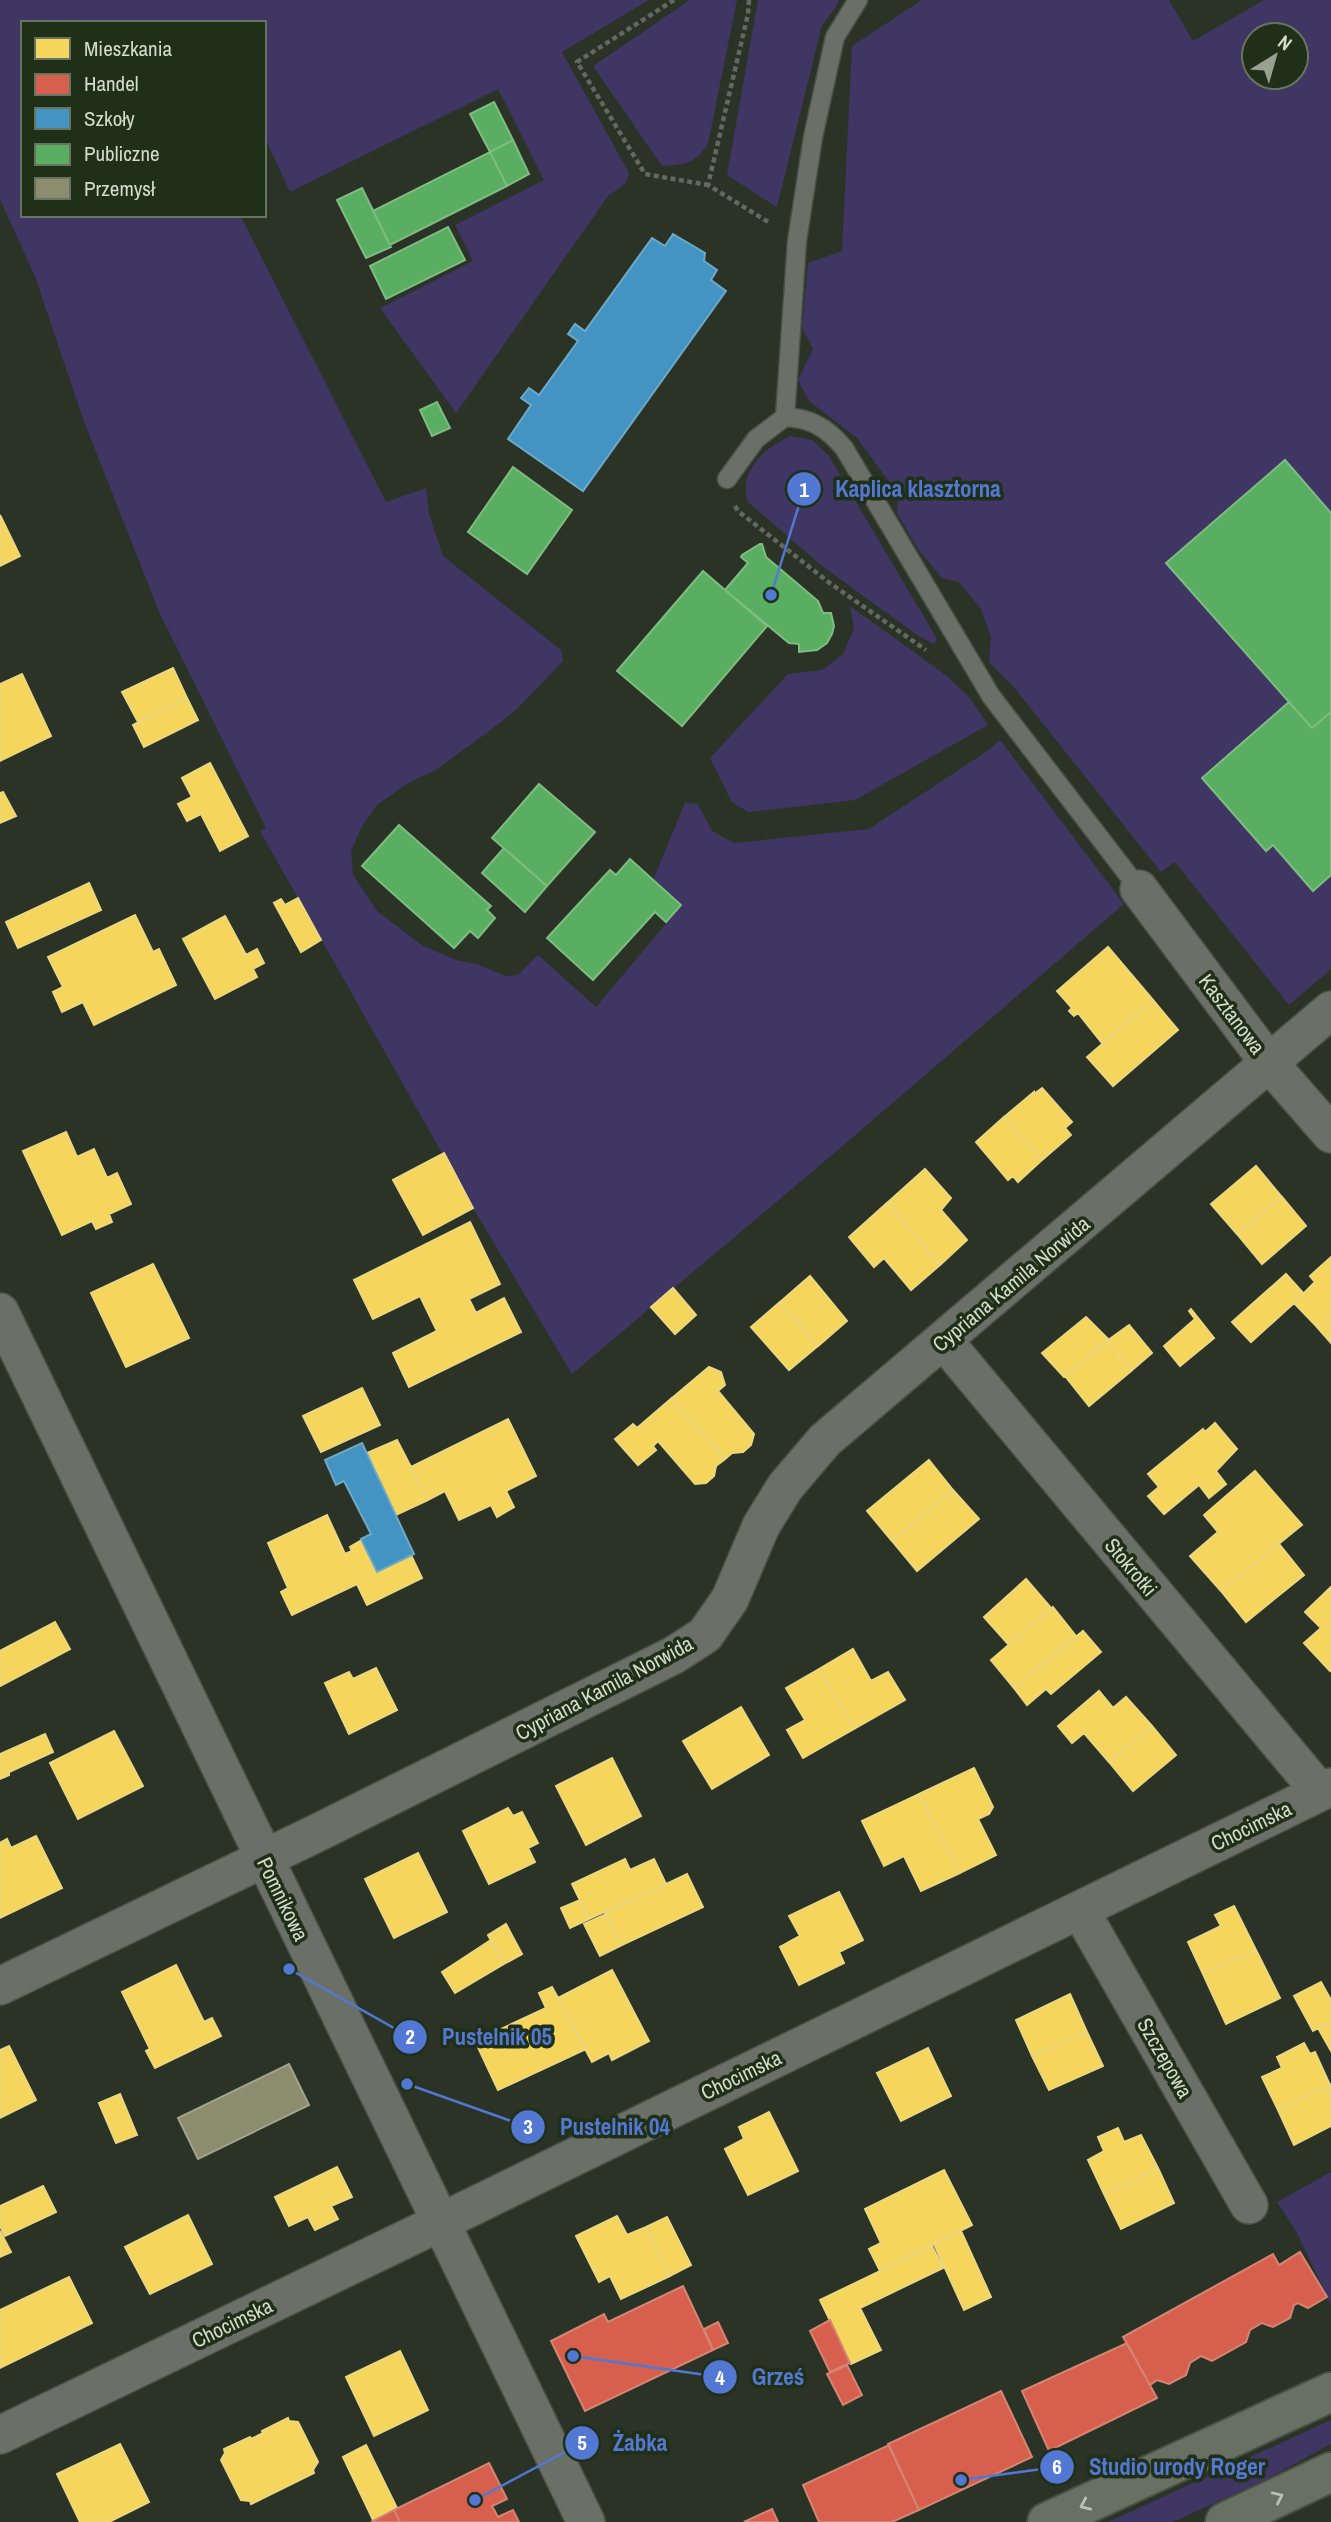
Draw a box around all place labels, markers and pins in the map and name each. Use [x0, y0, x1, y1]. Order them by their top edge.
callout: Kaplica klasztorna [786, 467, 1015, 511]
callout: Pustelnik 05 [393, 2015, 566, 2059]
callout: Pustelnik 04 [511, 2105, 684, 2149]
callout: Grześ [703, 2355, 818, 2399]
callout: Żabka [564, 2421, 682, 2465]
callout: Studio urody Roger [1040, 2445, 1279, 2489]

